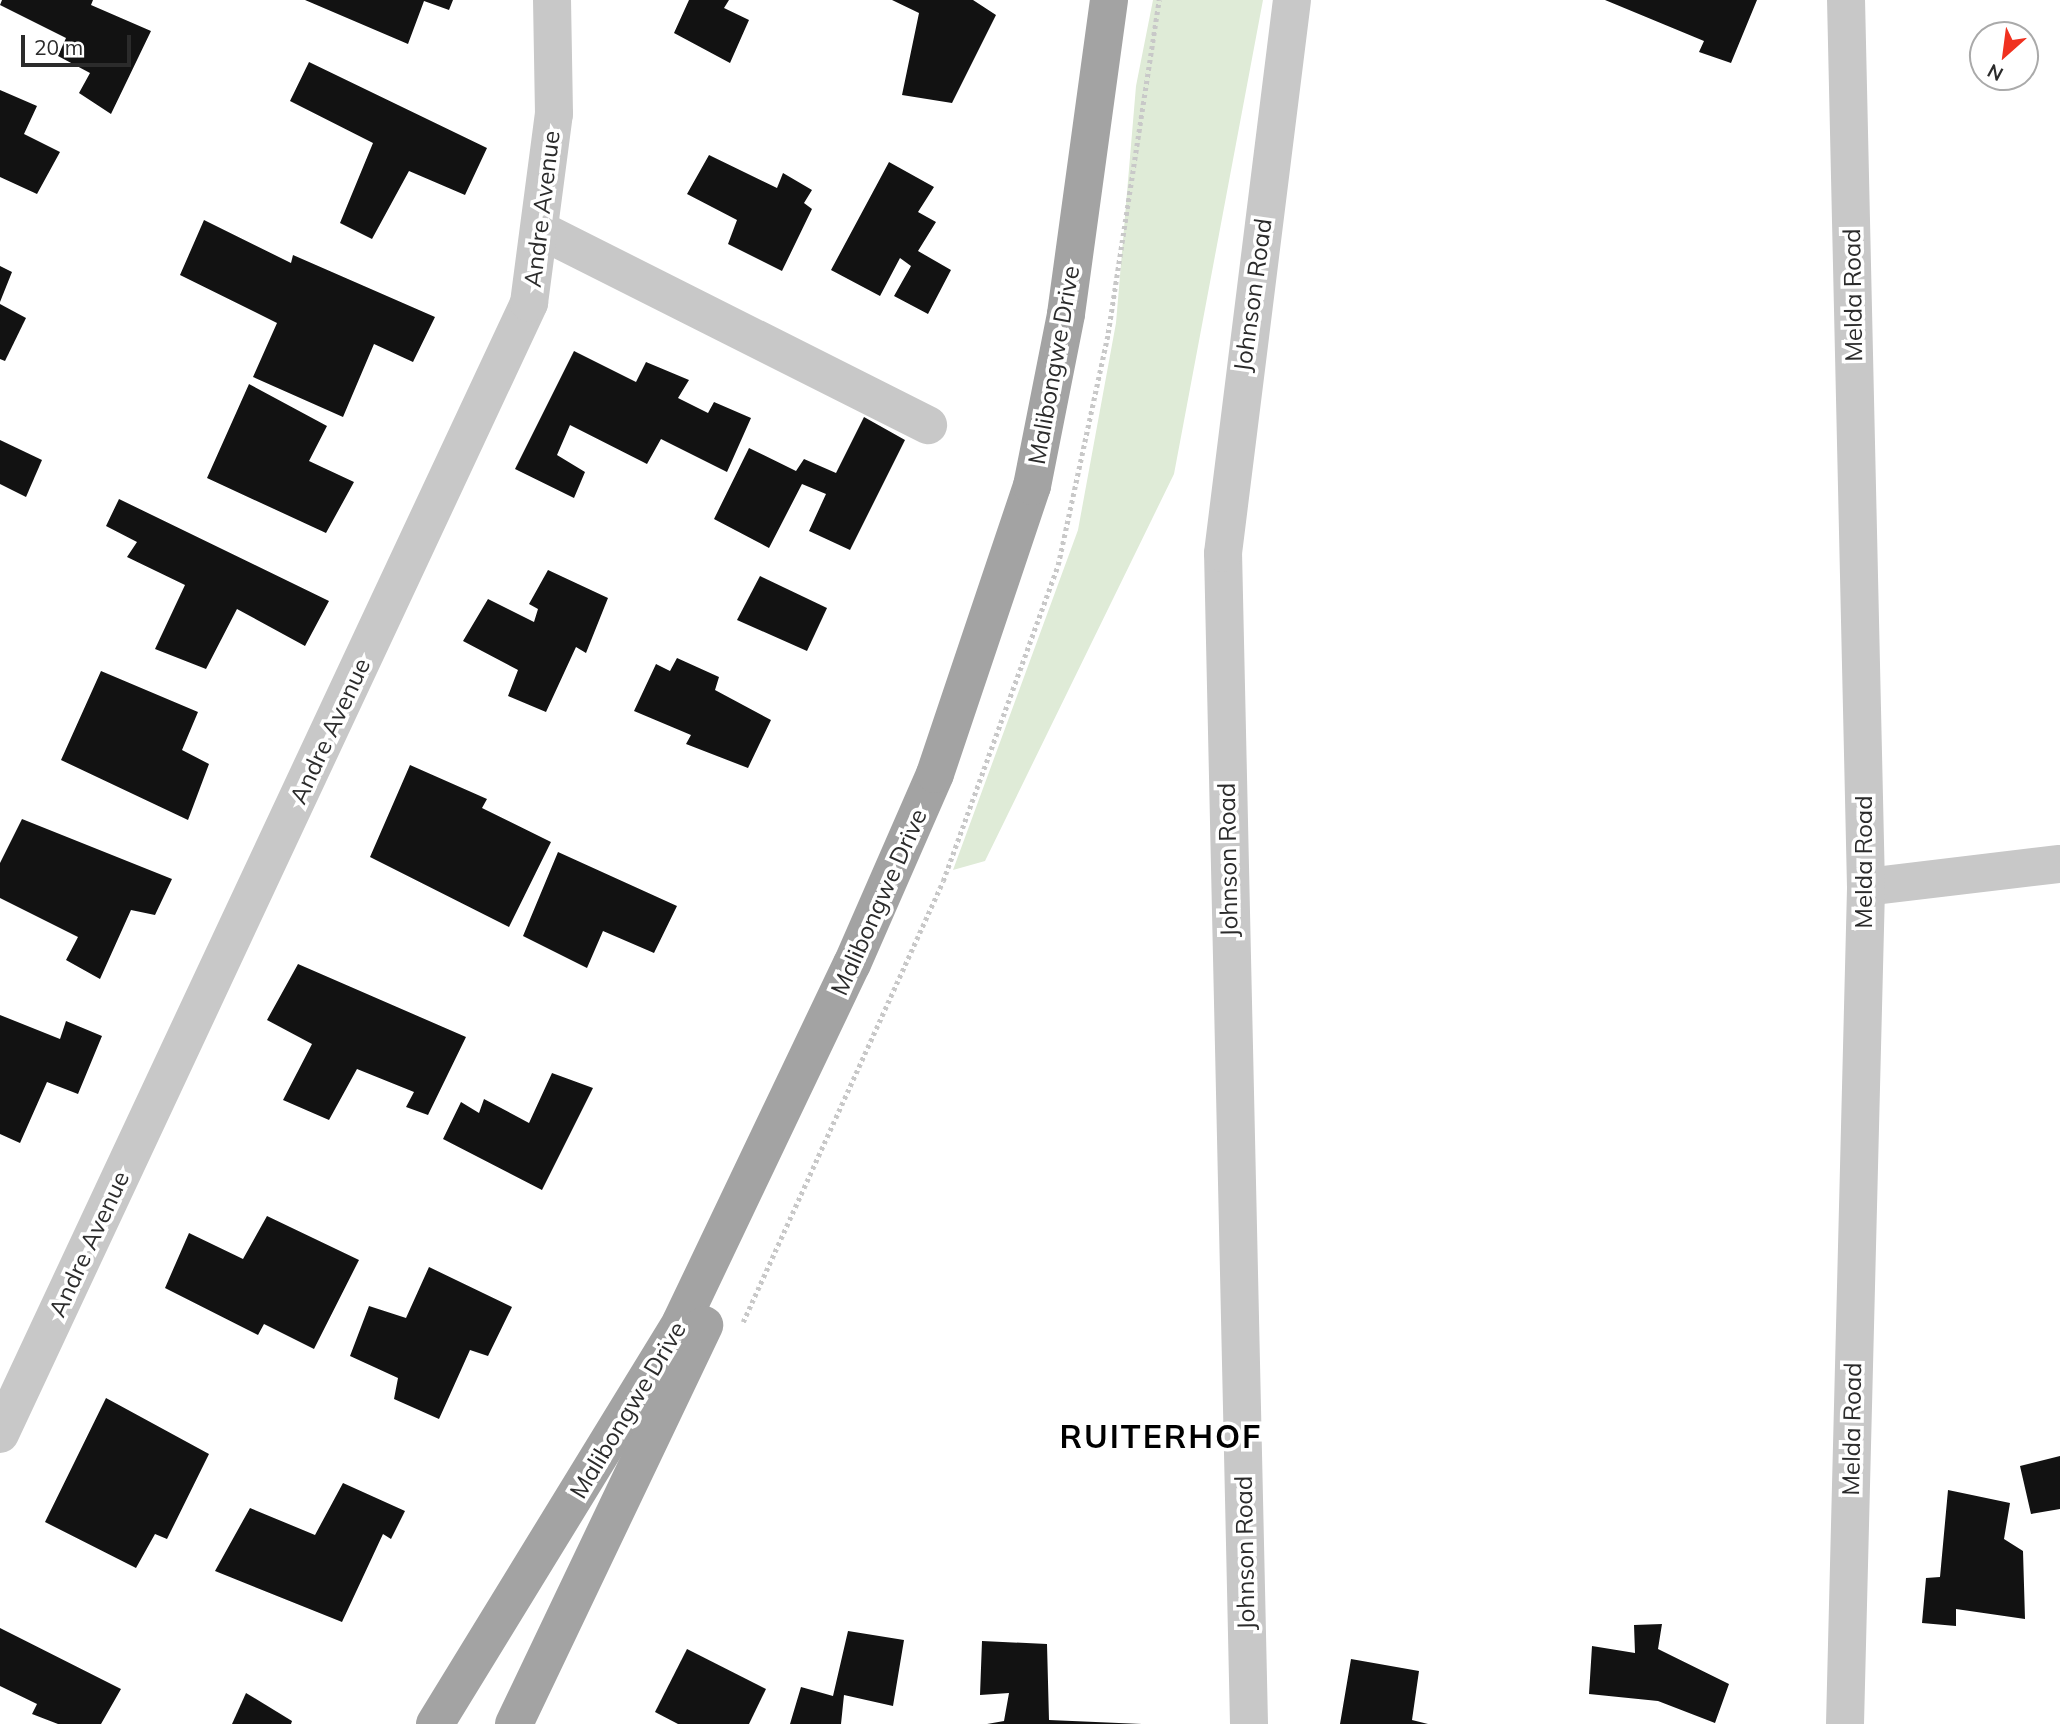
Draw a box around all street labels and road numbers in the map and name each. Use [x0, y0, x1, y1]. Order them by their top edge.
street label: Andre Avenue [518, 129, 566, 289]
street label: Johnson Road [1228, 216, 1278, 374]
street label: Melda Road [1837, 228, 1869, 362]
street label: Malibongwe Drive [1022, 264, 1086, 466]
street label: Andre Avenue [284, 654, 376, 808]
street label: Johnson Road [1212, 783, 1244, 937]
street label: Melda Road [1850, 795, 1878, 929]
street label: Malibongwe Drive [825, 804, 933, 1000]
street label: Andre Avenue [43, 1167, 135, 1321]
street label: Malibongwe Drive [564, 1316, 692, 1504]
street label: Melda Road [1836, 1362, 1868, 1496]
street label: Johnson Road [1229, 1476, 1261, 1630]

